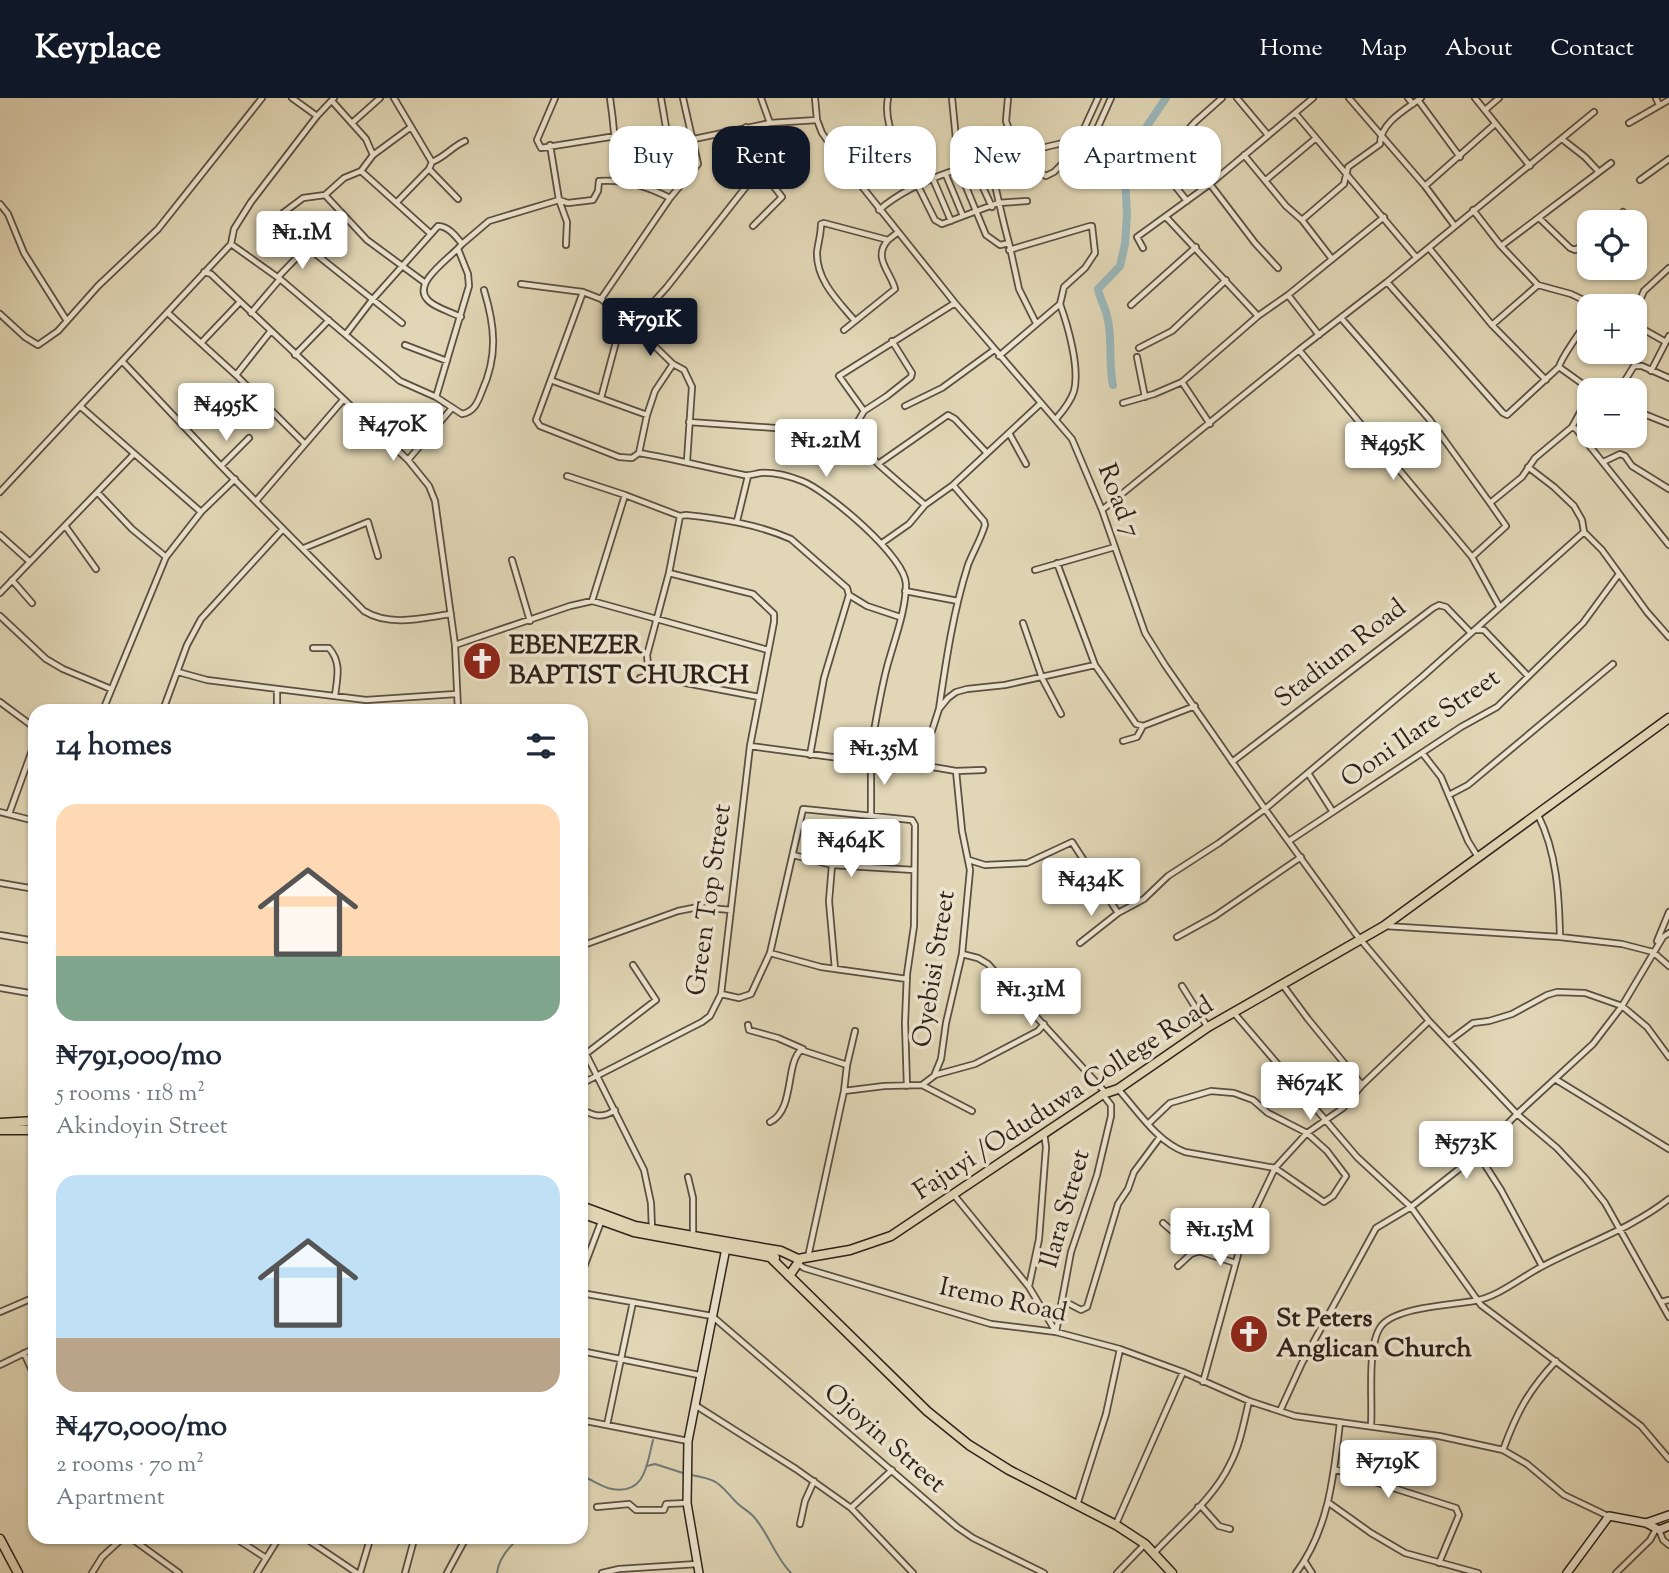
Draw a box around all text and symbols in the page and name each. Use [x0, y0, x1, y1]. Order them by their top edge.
text: Keyplace [35, 25, 161, 73]
text: Home [1260, 32, 1323, 66]
text: Map [1361, 32, 1407, 66]
text: About [1445, 32, 1512, 66]
text: Contact [1550, 32, 1634, 66]
chip: Buy [609, 126, 698, 189]
chip: Rent [712, 126, 810, 189]
chip: Filters [824, 126, 936, 189]
chip: New [950, 126, 1045, 189]
chip: Apartment [1059, 126, 1221, 189]
map controls [1577, 210, 1647, 448]
button: locate [1577, 210, 1647, 280]
pin: ₦1.1M [253, 212, 351, 271]
text: ₦1.1M [272, 217, 332, 250]
button: + [1577, 294, 1647, 364]
pin: ₦791K [601, 299, 699, 358]
text: ₦791K [618, 304, 682, 337]
button: − [1577, 378, 1647, 448]
pin: ₦495K [177, 384, 275, 443]
text: ₦495K [194, 389, 258, 422]
pin: ₦470K [344, 404, 442, 463]
text: ₦470K [359, 409, 427, 442]
pin: ₦1.21M [769, 420, 883, 479]
pin: ₦495K [1344, 422, 1442, 482]
text: ₦1.21M [791, 425, 861, 458]
text: ₦495K [1361, 428, 1425, 461]
street label: Road 7 [1087, 458, 1149, 544]
street label: Stadium Road [1267, 590, 1415, 717]
place label: EBENEZER BAPTIST CHURCH [509, 628, 749, 695]
church icon: EBENEZER BAPTIST CHURCH [461, 640, 503, 682]
street label: Ooni Ilare Street [1334, 660, 1508, 798]
text: 14 homes [56, 725, 172, 768]
icon: filters [522, 727, 560, 765]
pin: ₦1.35M [827, 728, 941, 787]
text: ₦1.35M [850, 733, 918, 766]
street label: Green Top Street [678, 802, 742, 998]
pin: ₦464K [802, 820, 900, 879]
text: ₦464K [817, 825, 885, 858]
icon: home [245, 849, 371, 975]
pin: ₦434K [1042, 858, 1140, 918]
text: ₦434K [1058, 864, 1124, 897]
street label: Oyebisi Street [904, 888, 966, 1050]
pin: ₦1.31M [974, 968, 1088, 1028]
text: ₦1.31M [997, 974, 1065, 1007]
street label: Fajuyi /Oduduwa College Road [907, 988, 1222, 1210]
text: ₦791,000/mo [56, 1035, 222, 1078]
pin: ₦674K [1261, 1062, 1359, 1122]
text: ₦674K [1277, 1068, 1343, 1101]
text: 5 rooms · 118 m² [56, 1078, 205, 1111]
text: Akindoyin Street [56, 1111, 228, 1144]
pin: ₦573K [1417, 1122, 1515, 1181]
text: ₦573K [1435, 1127, 1497, 1160]
street label: Ilara Street [1031, 1145, 1101, 1273]
pin: ₦1.15M [1163, 1208, 1277, 1268]
text: ₦1.15M [1186, 1214, 1254, 1247]
icon: home [245, 1220, 371, 1346]
street label: Iremo Road [936, 1269, 1071, 1333]
place label: St Peters Anglican Church [1276, 1301, 1472, 1368]
church icon: St Peters Anglican Church [1228, 1313, 1270, 1355]
street label: Ojoyin Street [815, 1375, 953, 1503]
text: ₦470,000/mo [56, 1406, 227, 1449]
pin: ₦719K [1339, 1440, 1437, 1500]
text: ₦719K [1356, 1446, 1420, 1479]
text: 2 rooms · 70 m² [56, 1449, 204, 1482]
text: Apartment [56, 1482, 165, 1515]

